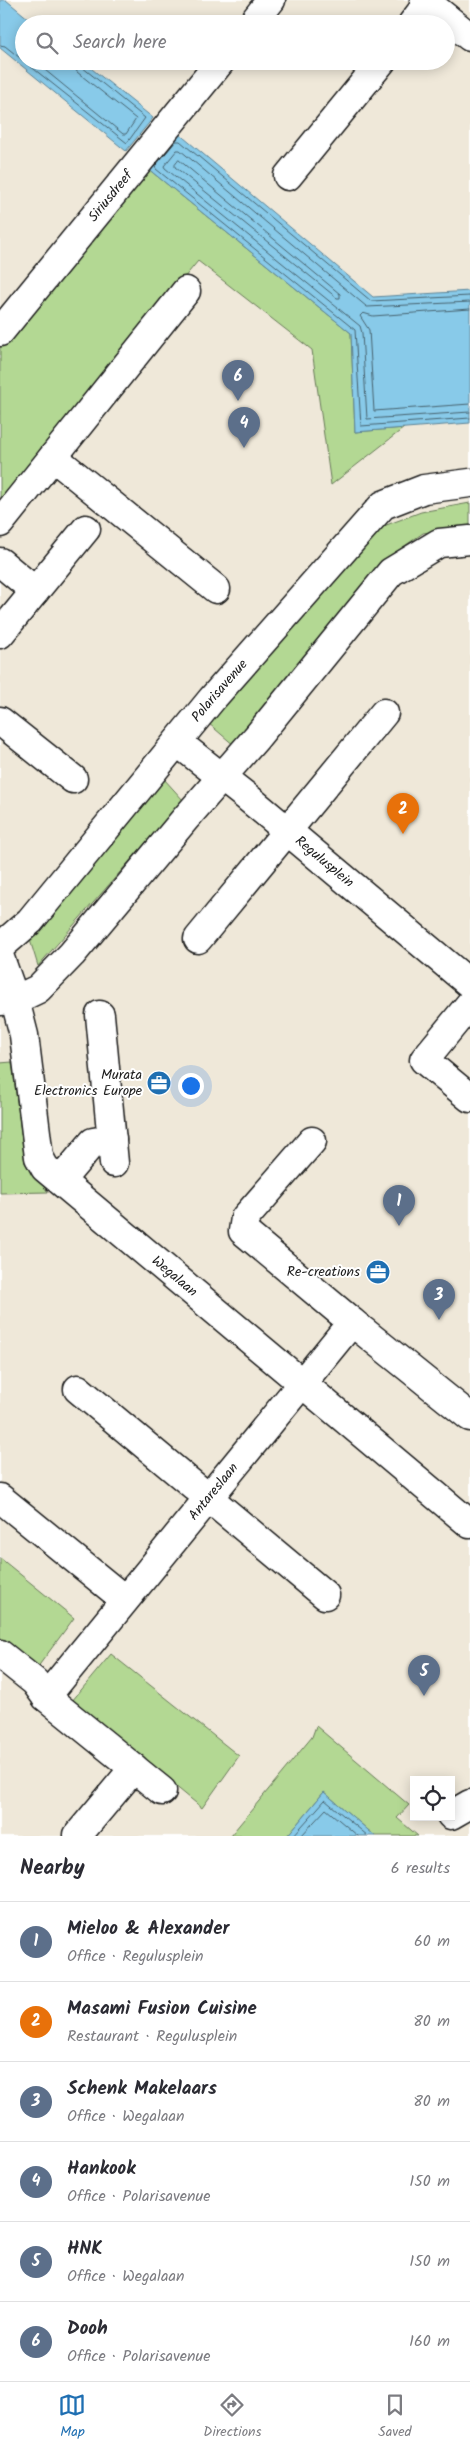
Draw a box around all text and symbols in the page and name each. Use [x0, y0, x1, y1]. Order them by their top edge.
search box [15, 15, 455, 70]
text: Search here [73, 28, 167, 58]
icon: search [33, 29, 61, 57]
street label: Siriusdreef [83, 164, 139, 227]
pin: 6 [222, 360, 254, 401]
pin: 4 [228, 407, 260, 448]
street label: Polarisavenue [186, 654, 254, 727]
pin: 2 [387, 793, 419, 834]
street label: Regulusplein [290, 831, 359, 893]
place label: Murata Electronics Europe [34, 1064, 143, 1102]
office icon: Murata Electronics Europe [146, 1070, 172, 1096]
your location [178, 1073, 204, 1099]
pin: 1 [383, 1185, 415, 1226]
street label: Wegalaan [146, 1250, 202, 1302]
office icon: Re-creations [365, 1259, 391, 1285]
place label: Re-creations [287, 1261, 360, 1283]
pin: 3 [423, 1279, 455, 1320]
street label: Antareslaan [183, 1458, 244, 1525]
pin: 5 [408, 1655, 440, 1696]
map controls [410, 1776, 455, 1821]
button: locate [410, 1776, 455, 1821]
text: Nearby [20, 1852, 85, 1885]
text: 6 results [391, 1856, 450, 1881]
text: Mieloo & Alexander [67, 1914, 229, 1944]
text: 1 [34, 1929, 38, 1954]
text: 60 m [414, 1929, 450, 1954]
text: Office · Regulusplein [67, 1944, 204, 1969]
text: Masami Fusion Cuisine [67, 1994, 257, 2024]
text: 2 [31, 2009, 41, 2034]
text: 80 m [413, 2009, 450, 2034]
text: Restaurant · Regulusplein [67, 2024, 237, 2049]
text: Schenk Makelaars [67, 2074, 217, 2104]
text: 3 [32, 2089, 40, 2114]
text: 80 m [413, 2089, 450, 2114]
text: Office · Wegalaan [67, 2104, 185, 2129]
text: Hankook [67, 2154, 136, 2184]
text: 4 [32, 2169, 40, 2194]
text: 150 m [409, 2169, 450, 2194]
text: Office · Polarisavenue [67, 2184, 210, 2209]
text: HNK [67, 2234, 103, 2264]
text: 5 [32, 2249, 40, 2274]
text: 150 m [409, 2249, 450, 2274]
text: Office · Wegalaan [67, 2264, 185, 2289]
text: Dooh [67, 2314, 108, 2344]
text: 6 [32, 2329, 40, 2354]
text: 160 m [409, 2329, 450, 2354]
text: Office · Polarisavenue [67, 2344, 210, 2369]
tab: Map [58, 2391, 86, 2443]
tab: Directions [203, 2391, 261, 2443]
tab: Saved [378, 2391, 412, 2443]

